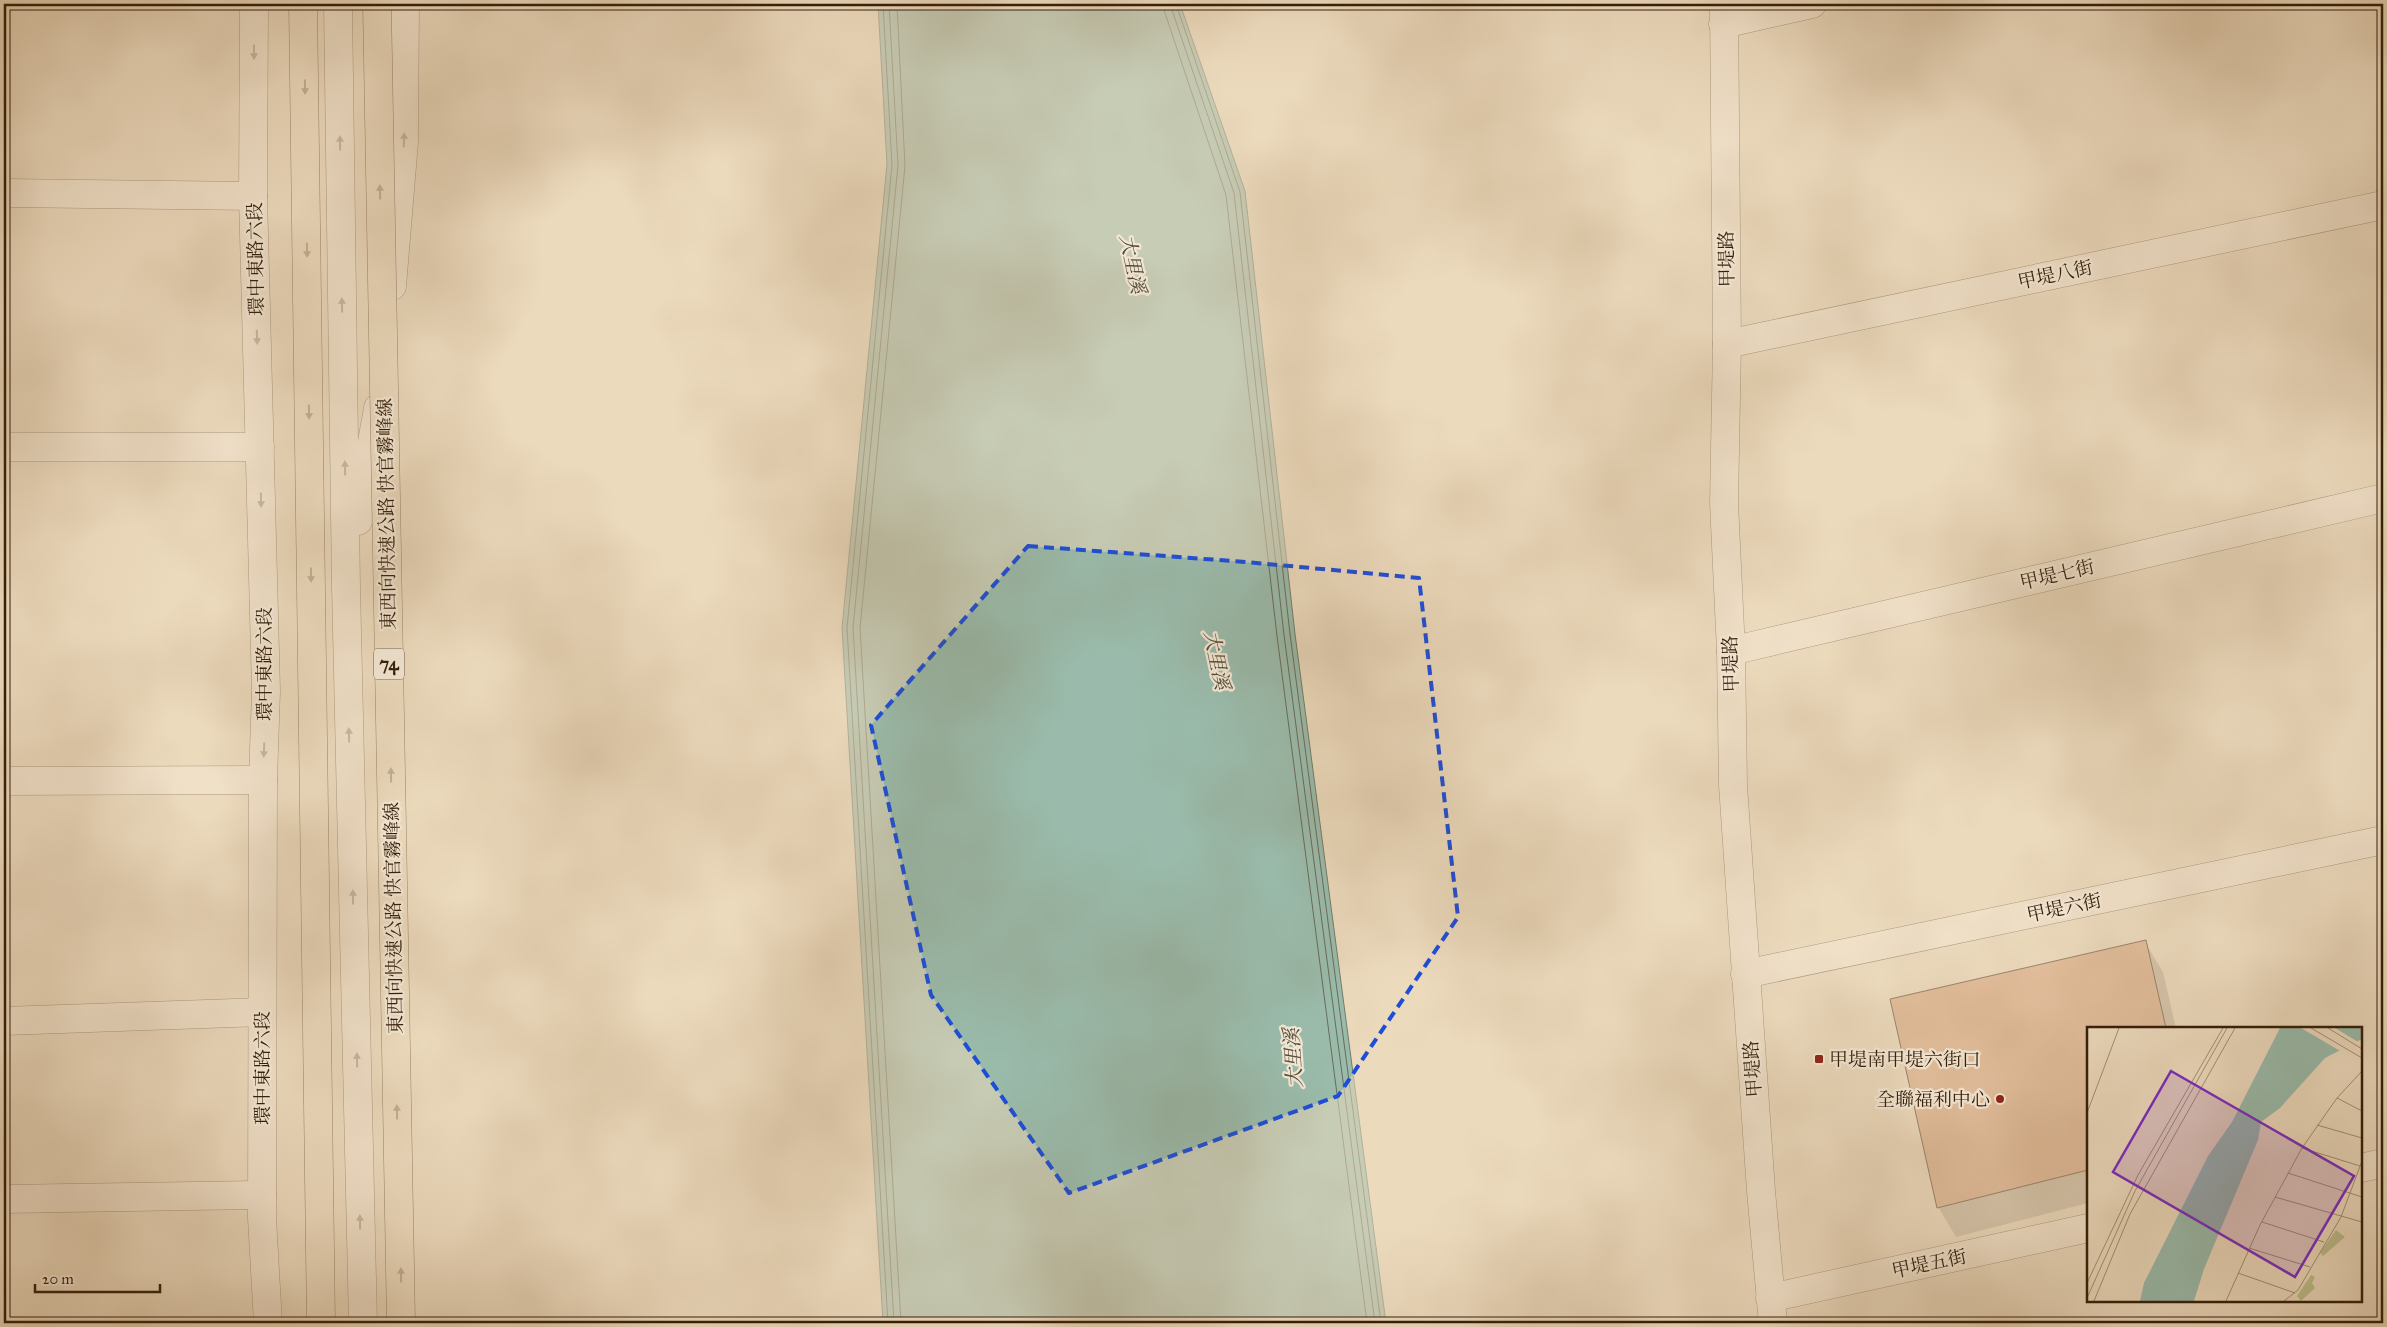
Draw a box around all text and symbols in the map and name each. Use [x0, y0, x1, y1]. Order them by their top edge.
one-way arrow [250, 45, 258, 61]
one-way arrow [301, 80, 309, 96]
one-way arrow [400, 131, 408, 147]
one-way arrow [336, 135, 344, 151]
one-way arrow [376, 184, 384, 200]
street label: 環中東路六段 [243, 202, 268, 316]
street label: 甲堤路 [1715, 230, 1738, 288]
water label: 大里溪 [1115, 232, 1151, 298]
one-way arrow [303, 242, 311, 258]
street label: 甲堤八街 [2016, 255, 2095, 294]
one-way arrow [338, 297, 346, 313]
one-way arrow [253, 330, 261, 346]
street label: 東西向快速公路 快官霧峰線 [373, 398, 400, 630]
one-way arrow [305, 405, 313, 421]
one-way arrow [340, 460, 348, 476]
one-way arrow [257, 492, 265, 508]
street label: 甲堤七街 [2017, 555, 2097, 594]
one-way arrow [307, 567, 315, 583]
street label: 環中東路六段 [253, 607, 276, 721]
water label: 大里溪 [1199, 628, 1235, 694]
street label: 甲堤路 [1718, 635, 1743, 693]
road number: 74 [374, 649, 404, 680]
one-way arrow [345, 726, 353, 742]
one-way arrow [260, 742, 268, 758]
one-way arrow [387, 766, 395, 782]
street label: 東西向快速公路 快官霧峰線 [380, 802, 407, 1034]
street label: 甲堤六街 [2025, 888, 2104, 927]
one-way arrow [349, 889, 357, 905]
street label: 環中東路六段 [251, 1011, 274, 1125]
water label: 大里溪 [1279, 1025, 1307, 1089]
inset map [2087, 1027, 2362, 1302]
street label: 甲堤路 [1739, 1040, 1766, 1098]
place label: 甲堤南甲堤六街口 [1829, 1048, 1981, 1071]
one-way arrow [353, 1051, 361, 1067]
marker: 甲堤南甲堤六街口 [1813, 1053, 1825, 1065]
place label: 全聯福利中心 [1876, 1088, 1990, 1111]
marker: 全聯福利中心 [1994, 1093, 2006, 1105]
one-way arrow [393, 1104, 401, 1120]
one-way arrow [356, 1214, 364, 1230]
street label: 甲堤五街 [1890, 1244, 1969, 1283]
scale bar [35, 1262, 160, 1294]
one-way arrow [396, 1266, 404, 1282]
text: 20 m [42, 1270, 74, 1288]

